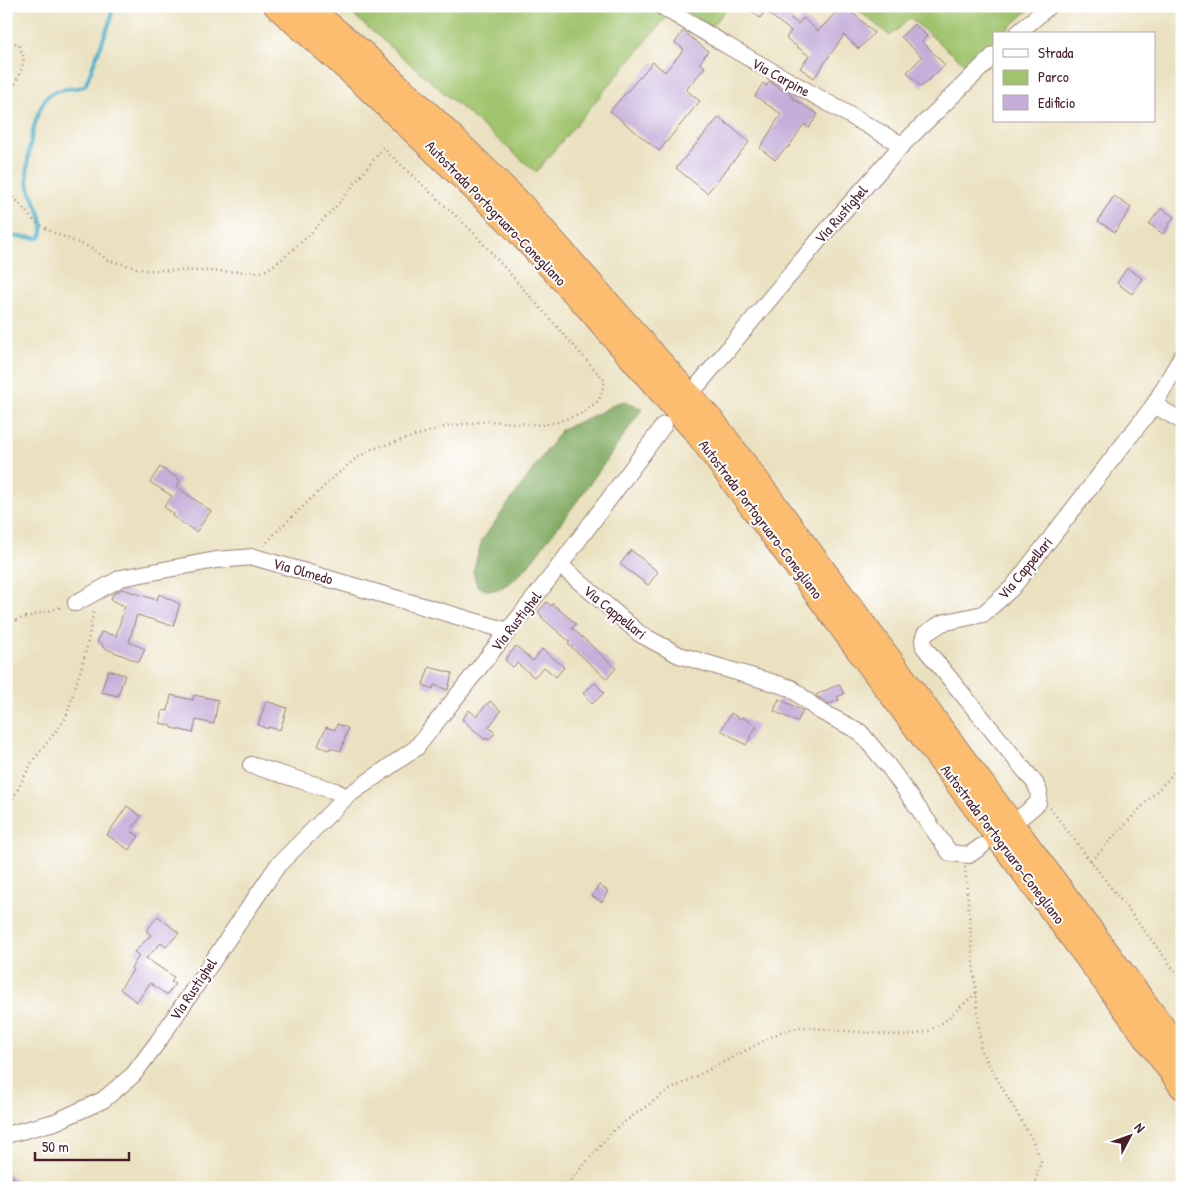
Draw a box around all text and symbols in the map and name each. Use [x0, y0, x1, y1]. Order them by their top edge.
legend [993, 32, 1156, 122]
text: Strada [1038, 42, 1074, 63]
street label: Via Carpine [748, 52, 814, 102]
text: Parco [1038, 66, 1069, 87]
text: Edificio [1038, 92, 1075, 113]
street label: Autostrada Portogruaro-Conegliano [421, 136, 571, 290]
street label: Via Rustighel [810, 180, 872, 248]
street label: Autostrada Portogruaro-Conegliano [694, 435, 828, 603]
street label: Via Cappellari [993, 532, 1057, 604]
street label: Via Olmedo [271, 552, 335, 590]
street label: Via Cappellari [579, 580, 651, 644]
street label: Via Rustighel [486, 586, 546, 656]
street label: Autostrada Portogruaro-Conegliano [936, 760, 1070, 928]
street label: Via Rustighel [164, 954, 222, 1024]
north arrow [1106, 1112, 1156, 1162]
text: N [1131, 1118, 1150, 1137]
scale bar [35, 1129, 129, 1161]
text: 50 m [42, 1136, 69, 1157]

